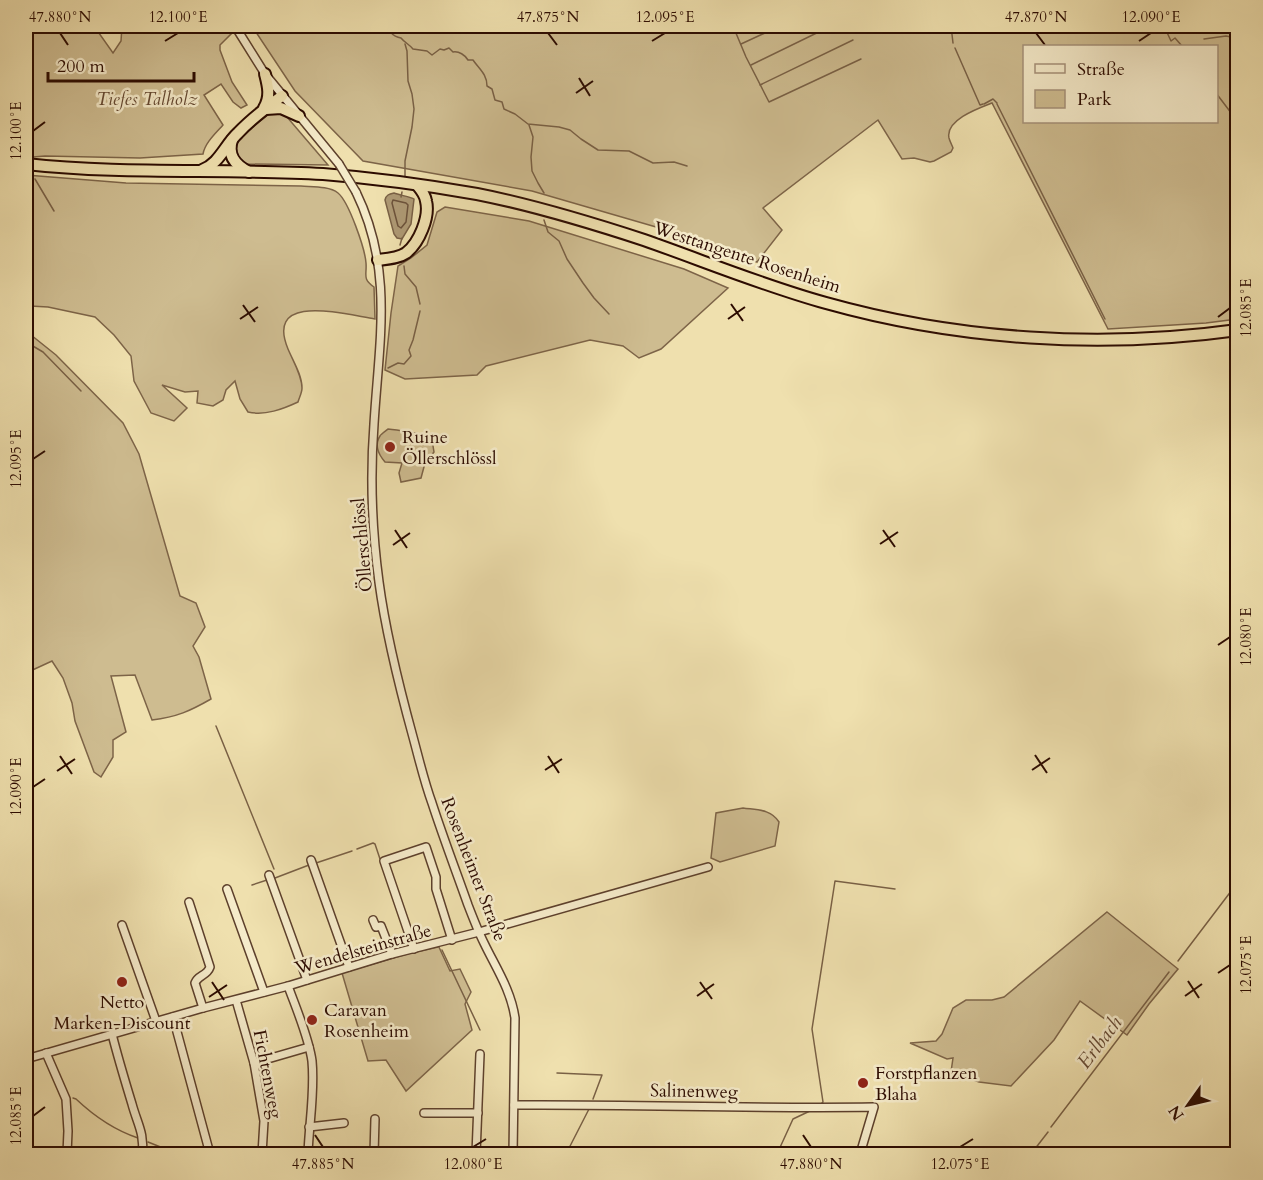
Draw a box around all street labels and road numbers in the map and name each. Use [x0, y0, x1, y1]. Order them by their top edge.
street label: Westtangente Rosenheim [649, 215, 844, 300]
street label: Öllerschlössl [346, 496, 379, 593]
street label: Rosenheimer Straße [435, 794, 513, 945]
street label: Wendelsteinstraße [291, 918, 434, 981]
street label: Fichtenweg [247, 1027, 289, 1122]
street label: Salinenweg [650, 1078, 739, 1105]

